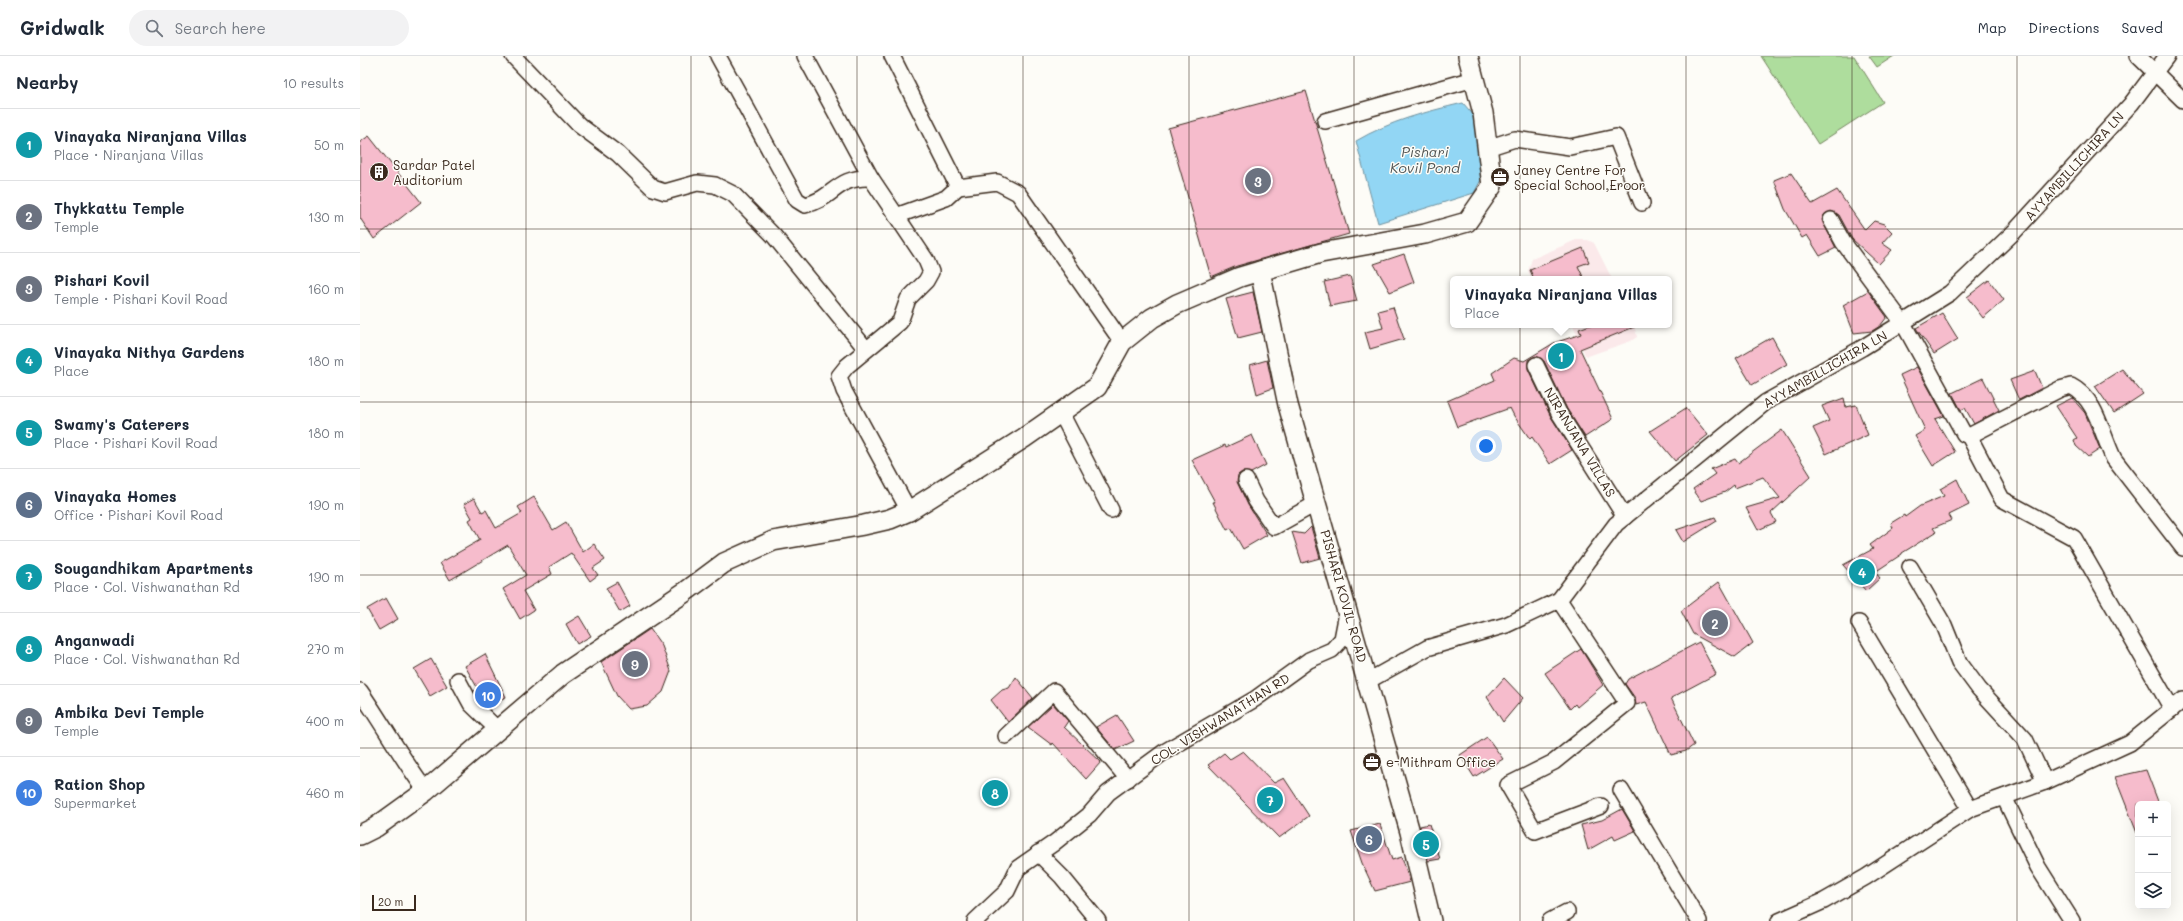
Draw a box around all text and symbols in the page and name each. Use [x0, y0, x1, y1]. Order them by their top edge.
search box [129, 10, 409, 46]
text: Gridwalk [20, 15, 105, 40]
icon: search [143, 17, 165, 39]
text: Search here [175, 18, 266, 38]
text: Map [1978, 18, 2006, 37]
text: Directions [2028, 18, 2099, 37]
text: Saved [2121, 18, 2163, 37]
text: Nearby [16, 71, 78, 93]
text: 10 results [283, 74, 344, 91]
street label: AYYAMBILLICHIRA LN [2020, 108, 2127, 224]
text: Vinayaka Niranjana Villas [54, 126, 247, 146]
text: 1 [26, 136, 32, 153]
text: 50 m [314, 136, 344, 153]
water label: Pishari Kovil Pond [1390, 142, 1461, 177]
text: Place · Niranjana Villas [54, 146, 204, 163]
place label: Sardar Patel Auditorium [393, 156, 475, 188]
building icon: Sardar Patel Auditorium [368, 161, 390, 183]
place label: Janey Centre For Special School,Eroor [1514, 161, 1645, 193]
pin: 3 [1245, 166, 1271, 196]
office icon: Janey Centre For Special School,Eroor [1489, 166, 1511, 188]
text: Thykkattu Temple [54, 198, 185, 218]
text: 2 [25, 208, 33, 225]
text: 130 m [308, 208, 344, 225]
text: Temple [54, 218, 99, 235]
text: Pishari Kovil [54, 270, 149, 290]
popup [1450, 276, 1672, 328]
text: 3 [25, 280, 33, 297]
text: 160 m [308, 280, 344, 297]
text: Vinayaka Niranjana Villas [1465, 284, 1657, 304]
text: Temple · Pishari Kovil Road [54, 290, 228, 307]
text: Place [1465, 304, 1500, 321]
street label: AYYAMBILLICHIRA LN [1760, 326, 1890, 411]
pin: 1 [1548, 341, 1574, 371]
text: Vinayaka Nithya Gardens [54, 342, 245, 362]
text: 4 [25, 352, 33, 369]
text: 180 m [308, 352, 344, 369]
text: Place [54, 362, 89, 379]
street label: NIRANJANA VILLAS [1541, 384, 1620, 500]
text: Swamy's Caterers [54, 414, 189, 434]
text: 5 [25, 424, 33, 441]
text: 180 m [308, 424, 344, 441]
text: Place · Pishari Kovil Road [54, 434, 218, 451]
your location [1476, 436, 1496, 456]
text: Vinayaka Homes [54, 486, 176, 506]
text: 6 [25, 496, 33, 513]
text: 190 m [308, 496, 344, 513]
text: Office · Pishari Kovil Road [54, 506, 223, 523]
street label: PISHARI KOVIL ROAD [1317, 528, 1372, 664]
pin: 4 [1849, 557, 1875, 587]
text: Sougandhikam Apartments [54, 558, 253, 578]
text: 7 [25, 568, 33, 585]
text: 190 m [308, 568, 344, 585]
text: Place · Col. Vishwanathan Rd [54, 578, 240, 595]
pin: 2 [1702, 608, 1728, 638]
text: Anganwadi [54, 630, 135, 650]
text: 8 [25, 640, 33, 657]
text: 270 m [307, 640, 344, 657]
pin: 9 [622, 649, 648, 679]
text: Place · Col. Vishwanathan Rd [54, 650, 240, 667]
street label: COL. VISHWANATHAN RD [1147, 669, 1292, 768]
pin: 10 [475, 680, 501, 710]
text: Ambika Devi Temple [54, 702, 204, 722]
text: 9 [25, 712, 33, 729]
text: 400 m [306, 712, 344, 729]
text: Temple [54, 722, 99, 739]
office icon: e-Mithram Office [1361, 751, 1383, 773]
place label: e-Mithram Office [1386, 753, 1496, 770]
text: Ration Shop [54, 774, 145, 794]
pin: 8 [982, 778, 1008, 808]
text: 10 [22, 784, 36, 801]
text: 460 m [306, 784, 344, 801]
pin: 7 [1257, 785, 1283, 815]
text: Supermarket [54, 794, 137, 811]
map controls [2135, 801, 2171, 909]
button: + [2135, 801, 2171, 837]
pin: 6 [1356, 824, 1382, 854]
pin: 5 [1413, 829, 1439, 859]
button: − [2135, 837, 2171, 873]
button: layers [2135, 873, 2171, 909]
scale bar [372, 893, 416, 912]
text: 20 m [378, 894, 403, 909]

